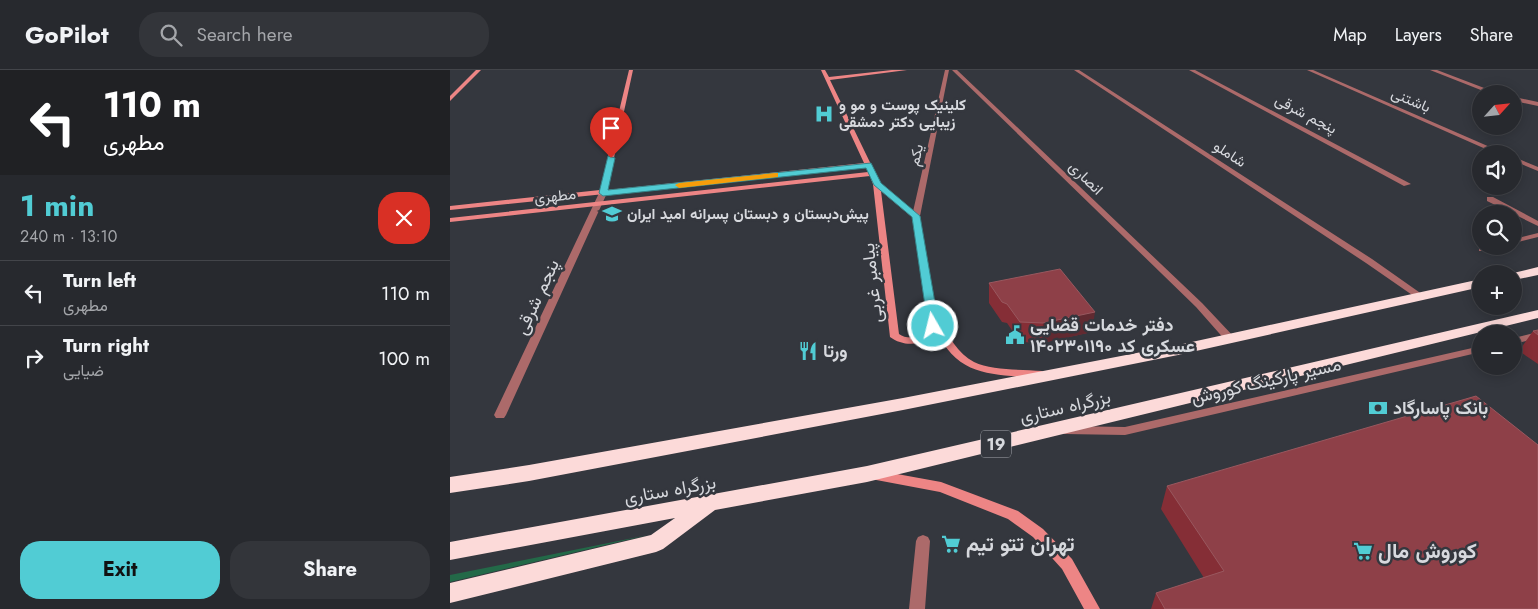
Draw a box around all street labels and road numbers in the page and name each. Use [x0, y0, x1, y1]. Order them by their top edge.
street label: باشتنی [1388, 82, 1434, 118]
street label: پنجم شرقی [1271, 89, 1341, 139]
street label: شاملو [1209, 135, 1251, 173]
street label: یکم [903, 142, 929, 168]
street label: انصاری [1064, 156, 1108, 200]
street label: مطهری [533, 183, 577, 209]
street label: پیامبر غربی [855, 242, 889, 324]
street label: پنجم شرقی [508, 255, 566, 339]
street label: مسیر پارکینگ کوروش [1188, 351, 1344, 411]
street label: بزرگراه ستاری [1017, 384, 1113, 430]
road number: 19 [981, 430, 1011, 458]
street label: بزرگراه ستاری [622, 469, 718, 511]

